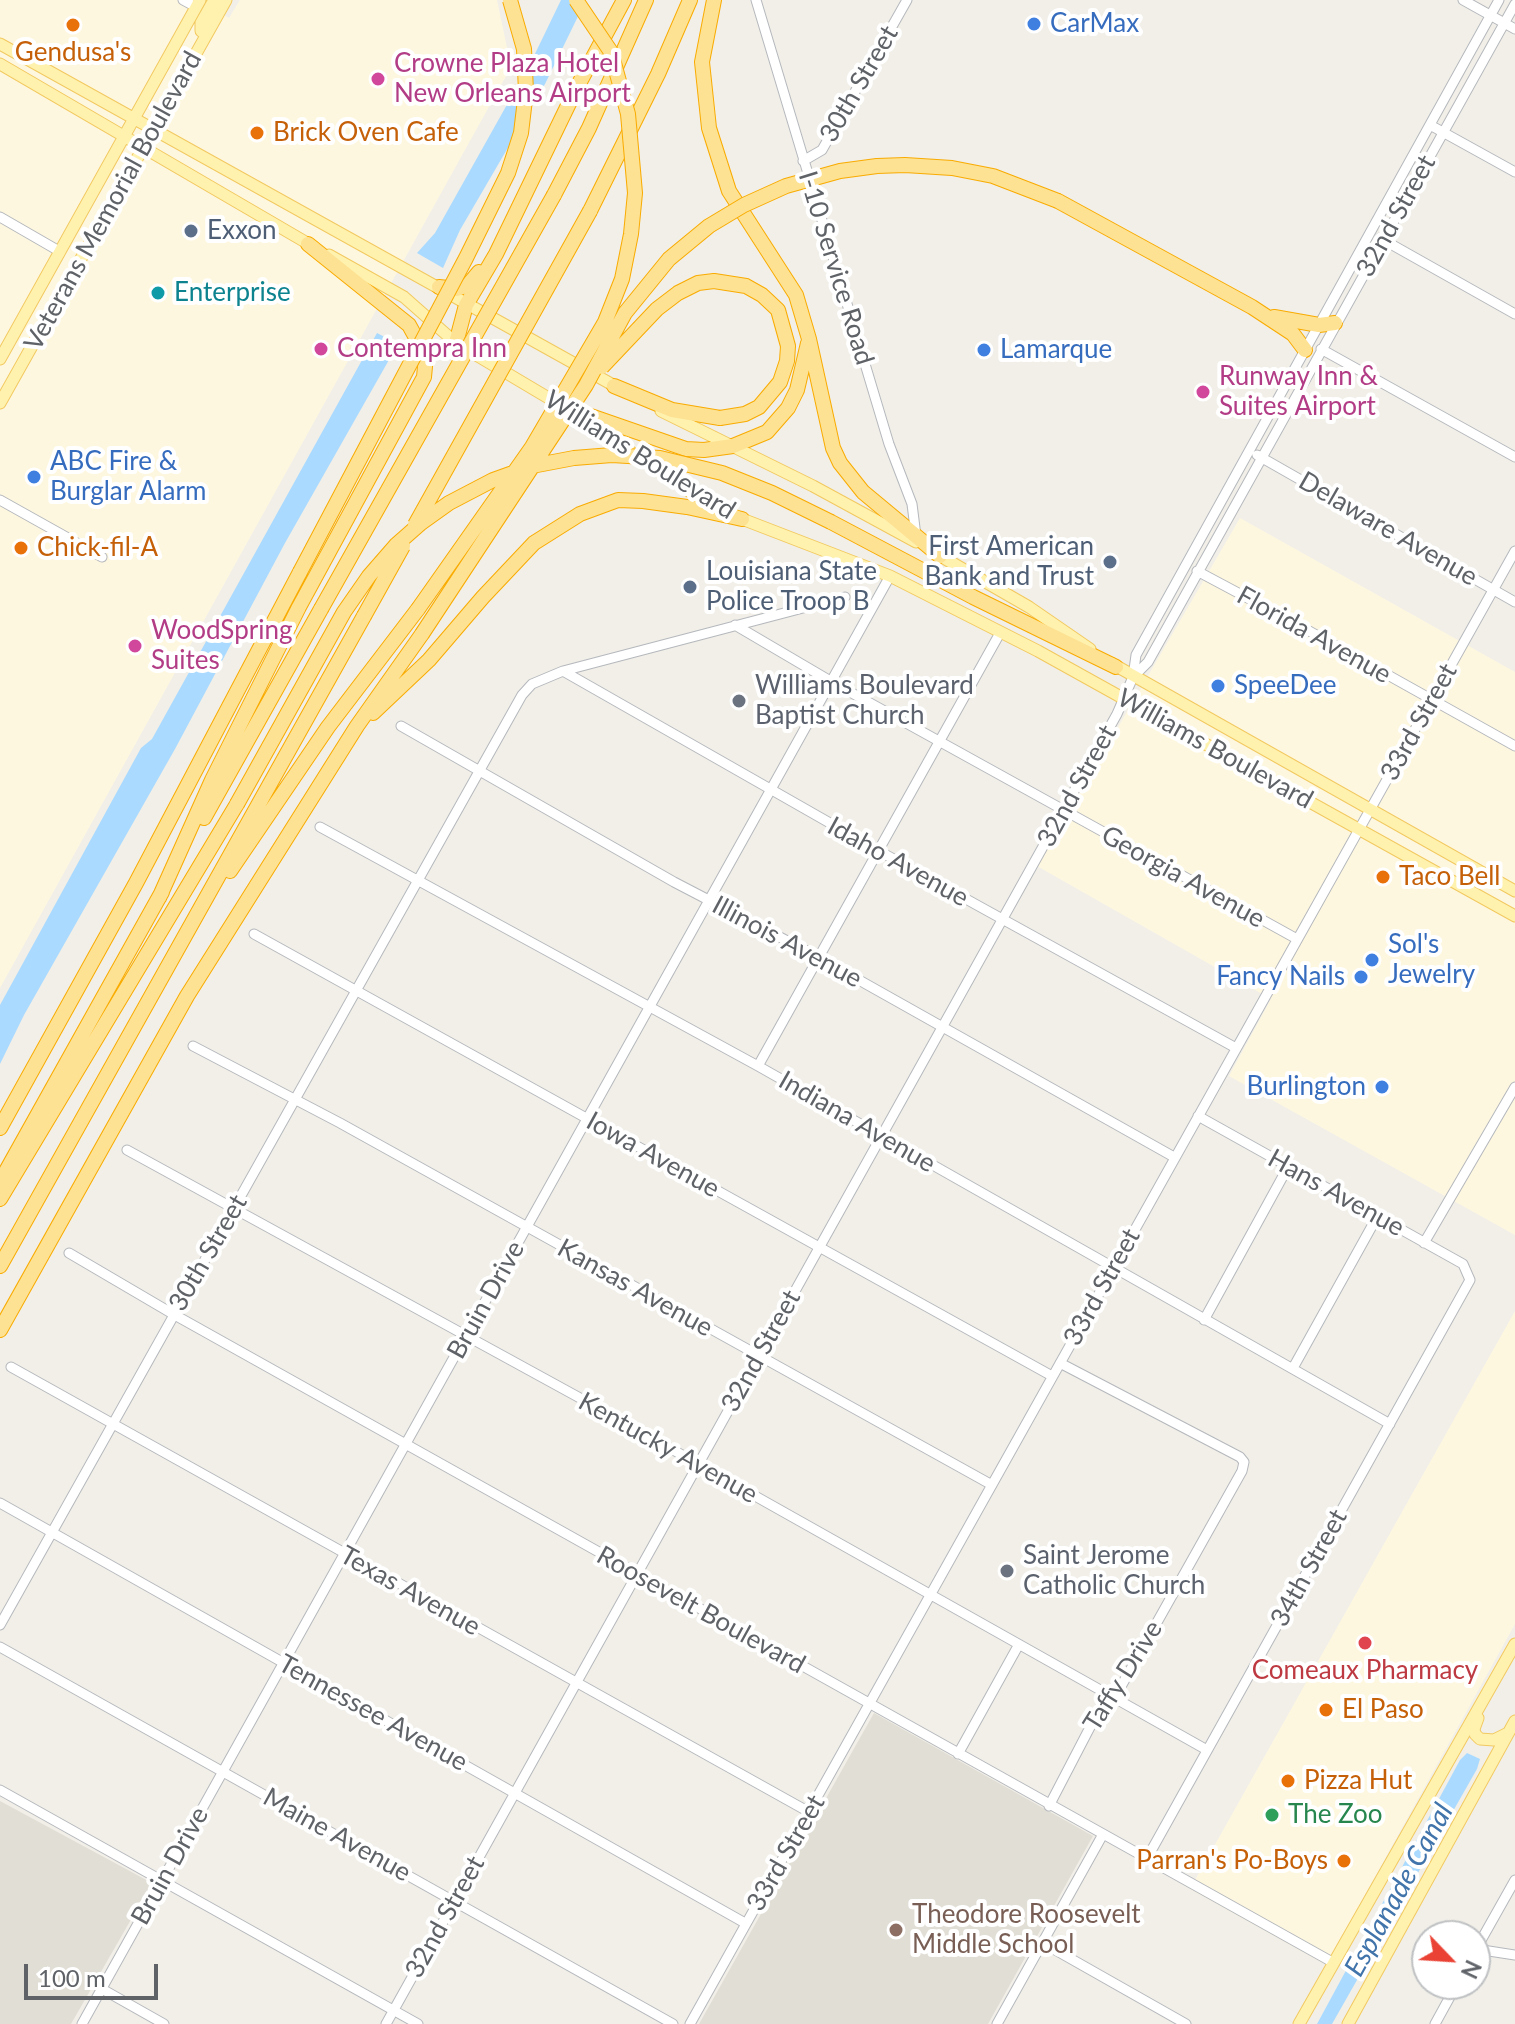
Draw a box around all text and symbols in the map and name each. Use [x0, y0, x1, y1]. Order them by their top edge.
place label: CarMax [1050, 8, 1139, 40]
marker: CarMax [1025, 15, 1043, 33]
marker: Gendusa's [64, 16, 82, 34]
street label: 30th Street [813, 20, 905, 148]
place label: Gendusa's [15, 37, 131, 69]
street label: Veterans Memorial Boulevard [18, 46, 208, 356]
place label: Crowne Plaza Hotel New Orleans Airport [394, 48, 631, 110]
marker: Crowne Plaza Hotel New Orleans Airport [369, 70, 387, 88]
place label: Brick Oven Cafe [273, 117, 459, 149]
marker: Brick Oven Cafe [248, 124, 266, 142]
street label: 32nd Street [1350, 150, 1442, 282]
street label: I-10 Service Road [792, 167, 880, 369]
place label: Exxon [207, 215, 277, 247]
marker: Exxon [182, 222, 200, 240]
place label: Enterprise [174, 277, 291, 309]
marker: Enterprise [149, 284, 167, 302]
place label: Contempra Inn [337, 333, 507, 365]
place label: Lamarque [1000, 334, 1112, 366]
marker: Contempra Inn [312, 340, 330, 358]
marker: Lamarque [975, 341, 993, 359]
place label: Runway Inn & Suites Airport [1219, 361, 1378, 422]
marker: Runway Inn & Suites Airport [1194, 383, 1212, 401]
street label: Williams Boulevard [539, 384, 741, 526]
place label: ABC Fire & Burglar Alarm [50, 446, 206, 508]
street label: Delaware Avenue [1293, 465, 1483, 593]
marker: ABC Fire & Burglar Alarm [25, 468, 43, 486]
place label: First American Bank and Trust [924, 531, 1094, 592]
place label: Chick-fil-A [37, 532, 158, 564]
marker: Chick-fil-A [12, 539, 30, 557]
marker: First American Bank and Trust [1101, 553, 1119, 571]
place label: Louisiana State Police Troop B [706, 556, 877, 618]
marker: Louisiana State Police Troop B [681, 578, 699, 596]
street label: Florida Avenue [1232, 580, 1396, 690]
place label: WoodSpring Suites [151, 615, 292, 676]
marker: WoodSpring Suites [126, 637, 144, 655]
street label: 33rd Street [1374, 658, 1464, 786]
place label: Williams Boulevard Baptist Church [755, 670, 974, 732]
place label: SpeeDee [1234, 670, 1337, 702]
marker: SpeeDee [1209, 677, 1227, 695]
street label: Williams Boulevard [1112, 682, 1318, 816]
marker: Williams Boulevard Baptist Church [730, 692, 748, 710]
street label: 32nd Street [1031, 720, 1123, 852]
street label: Idaho Avenue [822, 810, 974, 914]
street label: Georgia Avenue [1096, 819, 1270, 935]
place label: Taco Bell [1399, 861, 1501, 893]
marker: Taco Bell [1374, 868, 1392, 886]
street label: Illinois Avenue [707, 889, 867, 995]
place label: Sol's Jewelry [1388, 929, 1475, 990]
marker: Sol's Jewelry [1363, 951, 1381, 969]
place label: Fancy Nails [1216, 961, 1345, 993]
marker: Fancy Nails [1352, 968, 1370, 986]
street label: Indiana Avenue [773, 1065, 941, 1179]
place label: Burlington [1247, 1071, 1366, 1103]
marker: Burlington [1373, 1078, 1391, 1096]
street label: Iowa Avenue [581, 1106, 725, 1204]
street label: Hans Avenue [1262, 1143, 1410, 1243]
street label: 30th Street [162, 1189, 254, 1317]
street label: 33rd Street [1057, 1223, 1147, 1351]
street label: Kansas Avenue [552, 1232, 718, 1344]
street label: Bruin Drive [441, 1236, 531, 1364]
street label: 32nd Street [715, 1285, 807, 1417]
street label: Kentucky Avenue [573, 1386, 763, 1510]
street label: 34th Street [1264, 1504, 1354, 1632]
street label: Texas Avenue [334, 1540, 486, 1642]
street label: Roosevelt Boulevard [591, 1540, 811, 1680]
place label: Saint Jerome Catholic Church [1023, 1540, 1205, 1602]
marker: Saint Jerome Catholic Church [998, 1562, 1016, 1580]
street label: Taffy Drive [1077, 1615, 1169, 1737]
marker: Comeaux Pharmacy [1356, 1634, 1374, 1652]
street label: Tennessee Avenue [273, 1648, 473, 1778]
place label: Comeaux Pharmacy [1252, 1655, 1478, 1687]
place label: El Paso [1342, 1694, 1424, 1726]
marker: El Paso [1317, 1701, 1335, 1719]
place label: Pizza Hut [1304, 1765, 1412, 1797]
marker: Pizza Hut [1279, 1772, 1297, 1790]
street label: Maine Avenue [258, 1782, 416, 1888]
street label: 33rd Street [740, 1789, 832, 1917]
water label: Esplanade Canal [1338, 1798, 1460, 1982]
place label: The Zoo [1288, 1799, 1383, 1831]
street label: Bruin Drive [125, 1802, 215, 1930]
marker: The Zoo [1263, 1806, 1281, 1824]
place label: Parran's Po-Boys [1136, 1845, 1328, 1877]
street label: 32nd Street [399, 1851, 491, 1983]
marker: Parran's Po-Boys [1335, 1852, 1353, 1870]
place label: Theodore Roosevelt Middle School [912, 1899, 1141, 1960]
north arrow [1411, 1920, 1491, 2000]
marker: Theodore Roosevelt Middle School [887, 1921, 905, 1939]
scale bar [28, 1948, 162, 1998]
text: N [1456, 1956, 1487, 1983]
text: 100 m [38, 1963, 106, 1992]

